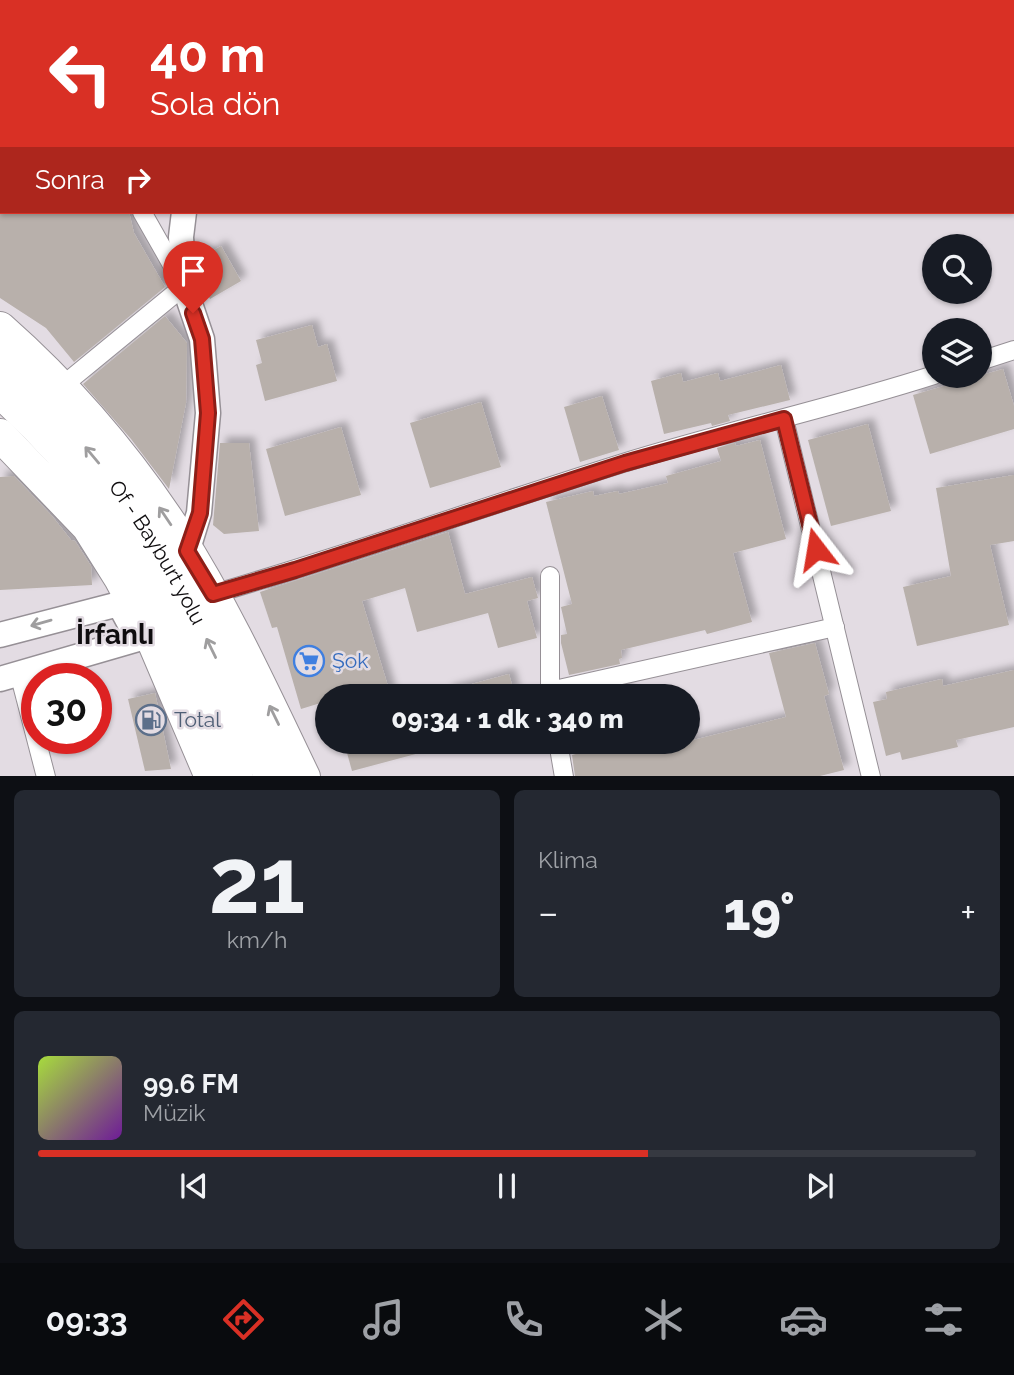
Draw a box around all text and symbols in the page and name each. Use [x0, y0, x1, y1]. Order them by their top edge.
text: 40 m [150, 26, 265, 83]
icon: left [35, 28, 126, 119]
text: Sola dön [150, 85, 280, 122]
icon: right [119, 161, 157, 199]
text: Sonra [35, 165, 105, 195]
map controls [922, 234, 992, 388]
button: search [922, 234, 992, 304]
pin [163, 241, 223, 313]
icon: arrive [174, 252, 212, 290]
button: layers [922, 318, 992, 388]
one-way arrow [84, 446, 100, 464]
street label: Of - Bayburt yolu [104, 475, 211, 629]
one-way arrow [158, 507, 172, 526]
position arrow [779, 512, 853, 586]
one-way arrow [31, 618, 53, 631]
district label: İrfanlı [76, 618, 154, 651]
one-way arrow [204, 638, 218, 659]
supermarket icon: Şok [292, 644, 326, 678]
place label: Şok [332, 648, 368, 673]
speed limit sign: 30 [21, 663, 112, 754]
fuel station icon: Total [134, 703, 168, 737]
text: 09:34 · 1 dk · 340 m [391, 704, 624, 734]
one-way arrow [267, 705, 281, 726]
place label: Total [174, 707, 221, 732]
text: 21 [209, 827, 305, 934]
text: Klima [538, 846, 598, 873]
text: 19° [724, 881, 795, 942]
text: − [538, 890, 558, 935]
text: + [960, 890, 976, 935]
text: km/h [227, 926, 287, 953]
text: 99.6 FM [143, 1069, 239, 1099]
text: Müzik [143, 1099, 205, 1126]
icon: previous [175, 1167, 213, 1205]
icon: pause [488, 1167, 526, 1205]
icon: next [801, 1167, 839, 1205]
icon: directions [219, 1295, 268, 1344]
icon: music [359, 1295, 408, 1344]
icon: phone [499, 1295, 548, 1344]
icon: climate [639, 1295, 688, 1344]
icon: car [779, 1295, 828, 1344]
icon: filters [919, 1295, 968, 1344]
text: 09:33 [46, 1301, 128, 1338]

